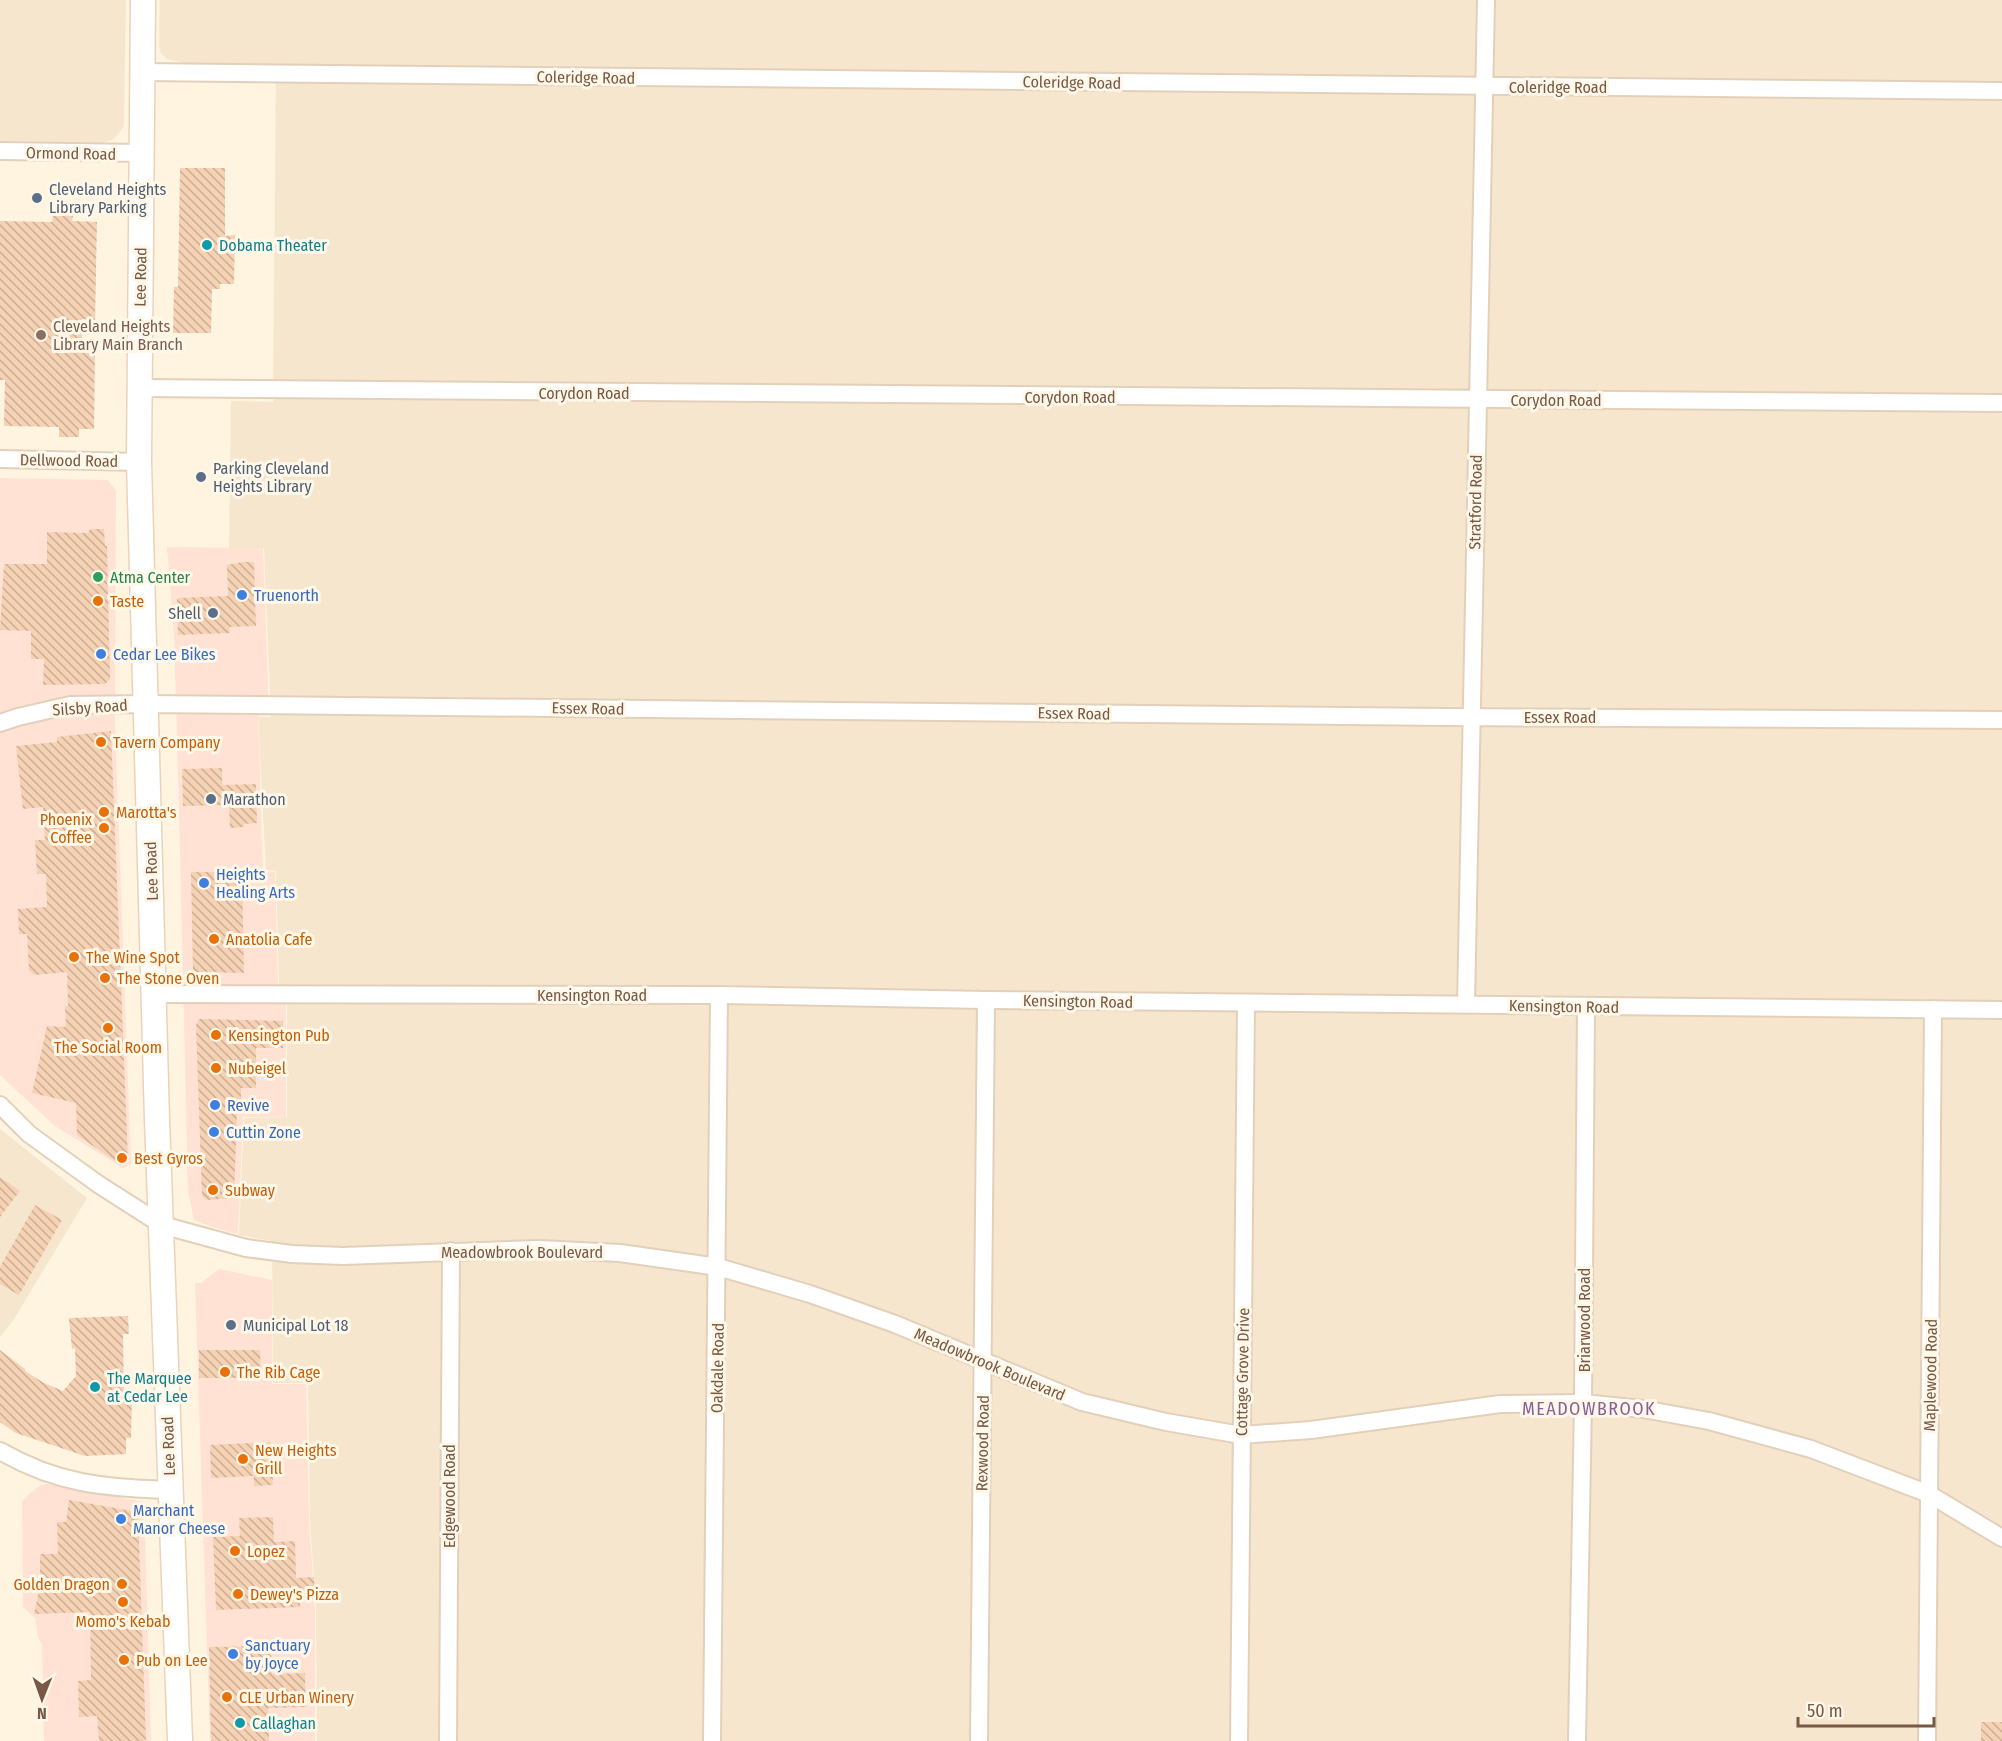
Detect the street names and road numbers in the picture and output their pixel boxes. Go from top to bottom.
street label: Coleridge Road [537,67,635,88]
street label: Coleridge Road [1023,72,1121,93]
street label: Coleridge Road [1509,78,1607,97]
street label: Ormond Road [26,143,116,164]
street label: Lee Road [130,247,151,307]
street label: Corydon Road [538,384,630,403]
street label: Corydon Road [1024,388,1116,407]
street label: Corydon Road [1510,391,1602,410]
street label: Dellwood Road [20,450,118,471]
street label: Stratford Road [1465,454,1486,550]
street label: Silsby Road [52,695,128,720]
street label: Essex Road [552,698,624,719]
street label: Essex Road [1038,703,1110,724]
street label: Essex Road [1524,708,1596,727]
street label: Lee Road [141,841,162,901]
street label: Kensington Road [537,986,647,1005]
street label: Kensington Road [1023,991,1133,1012]
street label: Kensington Road [1509,996,1619,1017]
street label: Meadowbrook Boulevard [441,1243,603,1262]
street label: Briarwood Road [1575,1268,1594,1372]
street label: Cottage Grove Drive [1232,1308,1253,1436]
street label: Maplewood Road [1920,1319,1941,1431]
street label: Oakdale Road [707,1323,728,1413]
street label: Meadowbrook Boulevard [911,1324,1068,1405]
street label: Rexwood Road [972,1395,993,1491]
street label: Lee Road [158,1416,179,1476]
street label: Edgewood Road [440,1444,459,1548]

